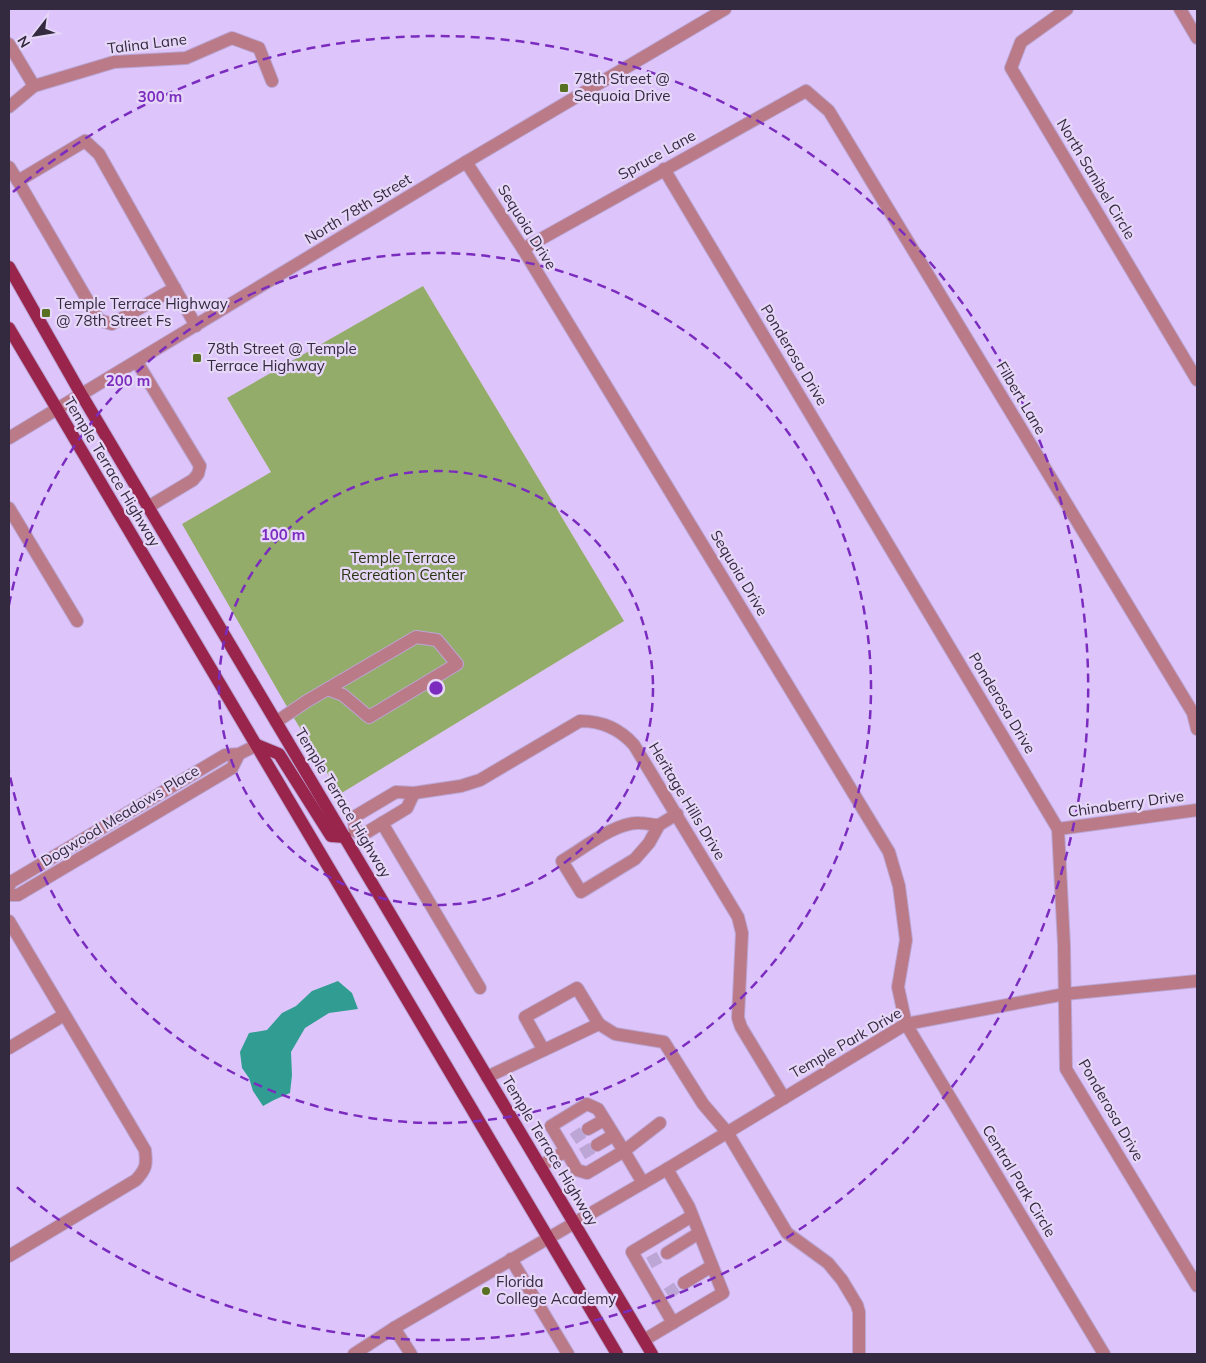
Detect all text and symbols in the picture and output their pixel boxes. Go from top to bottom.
north arrow [10,10,60,60]
street label: Talina Lane [106,29,188,58]
text: N [13,33,34,51]
place label: 78th Street @ Sequoia Drive [574,69,670,105]
marker: 78th Street @ Sequoia Drive [558,82,570,94]
text: 300 m [138,87,182,106]
street label: North Sanibel Circle [1053,115,1140,242]
street label: Spruce Lane [615,125,699,184]
street label: North 78th Street [301,169,415,248]
street label: Sequoia Drive [494,181,561,273]
place label: Temple Terrace Highway @ 78th Street Fs [56,294,228,330]
street label: Ponderosa Drive [757,301,832,409]
marker: Temple Terrace Highway @ 78th Street Fs [40,307,52,319]
place label: 78th Street @ Temple Terrace Highway [207,339,357,375]
marker: 78th Street @ Temple Terrace Highway [191,352,203,364]
street label: Filbert Lane [992,358,1051,438]
text: 200 m [106,371,150,390]
street label: Temple Terrace Highway [60,393,165,550]
text: 100 m [261,525,305,544]
street label: Sequoia Drive [706,527,772,619]
park label: Temple Terrace Recreation Center [341,548,465,584]
street label: Ponderosa Drive [965,649,1040,757]
centre of rings [427,679,445,697]
street label: Temple Terrace Highway [291,724,396,881]
street label: Heritage Hills Drive [645,738,730,863]
street label: Dogwood Meadows Place [37,761,202,870]
street label: Chinaberry Drive [1067,786,1185,821]
street label: Temple Park Drive [787,1003,905,1082]
street label: Ponderosa Drive [1075,1055,1148,1164]
street label: Temple Terrace Highway [498,1072,603,1229]
street label: Central Park Circle [978,1121,1060,1240]
place label: Florida College Academy [496,1272,616,1308]
marker: Florida College Academy [480,1285,492,1297]

